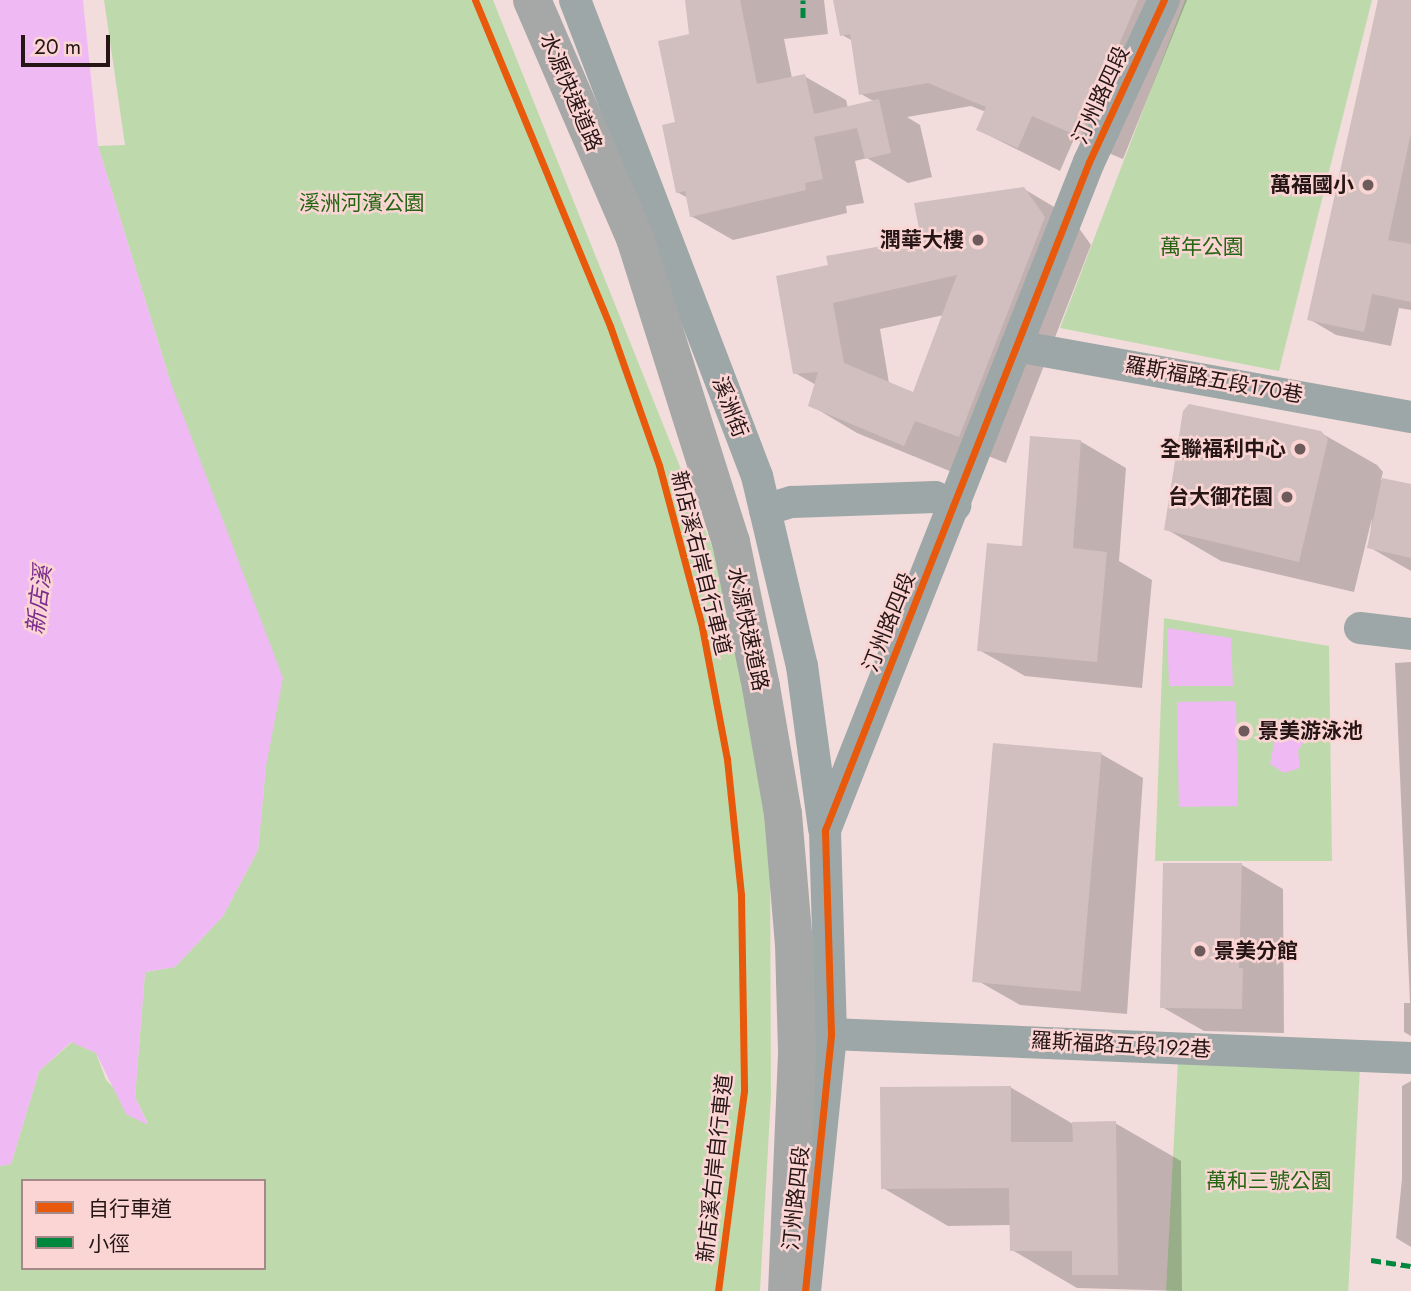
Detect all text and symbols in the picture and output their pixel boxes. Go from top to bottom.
scale bar [24,21,114,65]
street label: 水源快速道路 [535,29,607,155]
text: 20 m [34,32,81,62]
street label: 汀州路四段 [1067,42,1135,148]
place label: 萬福國小 [1270,172,1354,198]
marker: 萬福國小 [1360,177,1376,193]
park label: 溪洲河濱公園 [299,190,425,216]
place label: 潤華大樓 [880,227,964,253]
marker: 潤華大樓 [970,232,986,248]
park label: 萬年公園 [1160,234,1244,260]
street label: 羅斯福路五段170巷 [1123,352,1305,408]
street label: 溪洲街 [707,373,753,441]
place label: 全聯福利中心 [1160,436,1286,462]
marker: 全聯福利中心 [1292,441,1308,457]
street label: 新店溪右岸自行車道 [666,468,736,658]
place label: 台大御花園 [1168,484,1273,510]
marker: 台大御花園 [1279,489,1295,505]
water label: 新店溪 [21,564,57,636]
street label: 水源快速道路 [723,565,773,693]
street label: 汀州路四段 [858,569,920,675]
place label: 景美游泳池 [1258,718,1363,744]
marker: 景美游泳池 [1236,723,1252,739]
place label: 景美分館 [1214,938,1298,964]
marker: 景美分館 [1192,943,1208,959]
street label: 羅斯福路五段192巷 [1030,1028,1212,1062]
street label: 新店溪右岸自行車道 [693,1073,737,1263]
street label: 汀州路四段 [778,1144,814,1252]
park label: 萬和三號公園 [1206,1168,1332,1194]
legend [21,1179,266,1270]
text: 自行車道 [88,1194,172,1224]
text: 小徑 [88,1229,130,1259]

